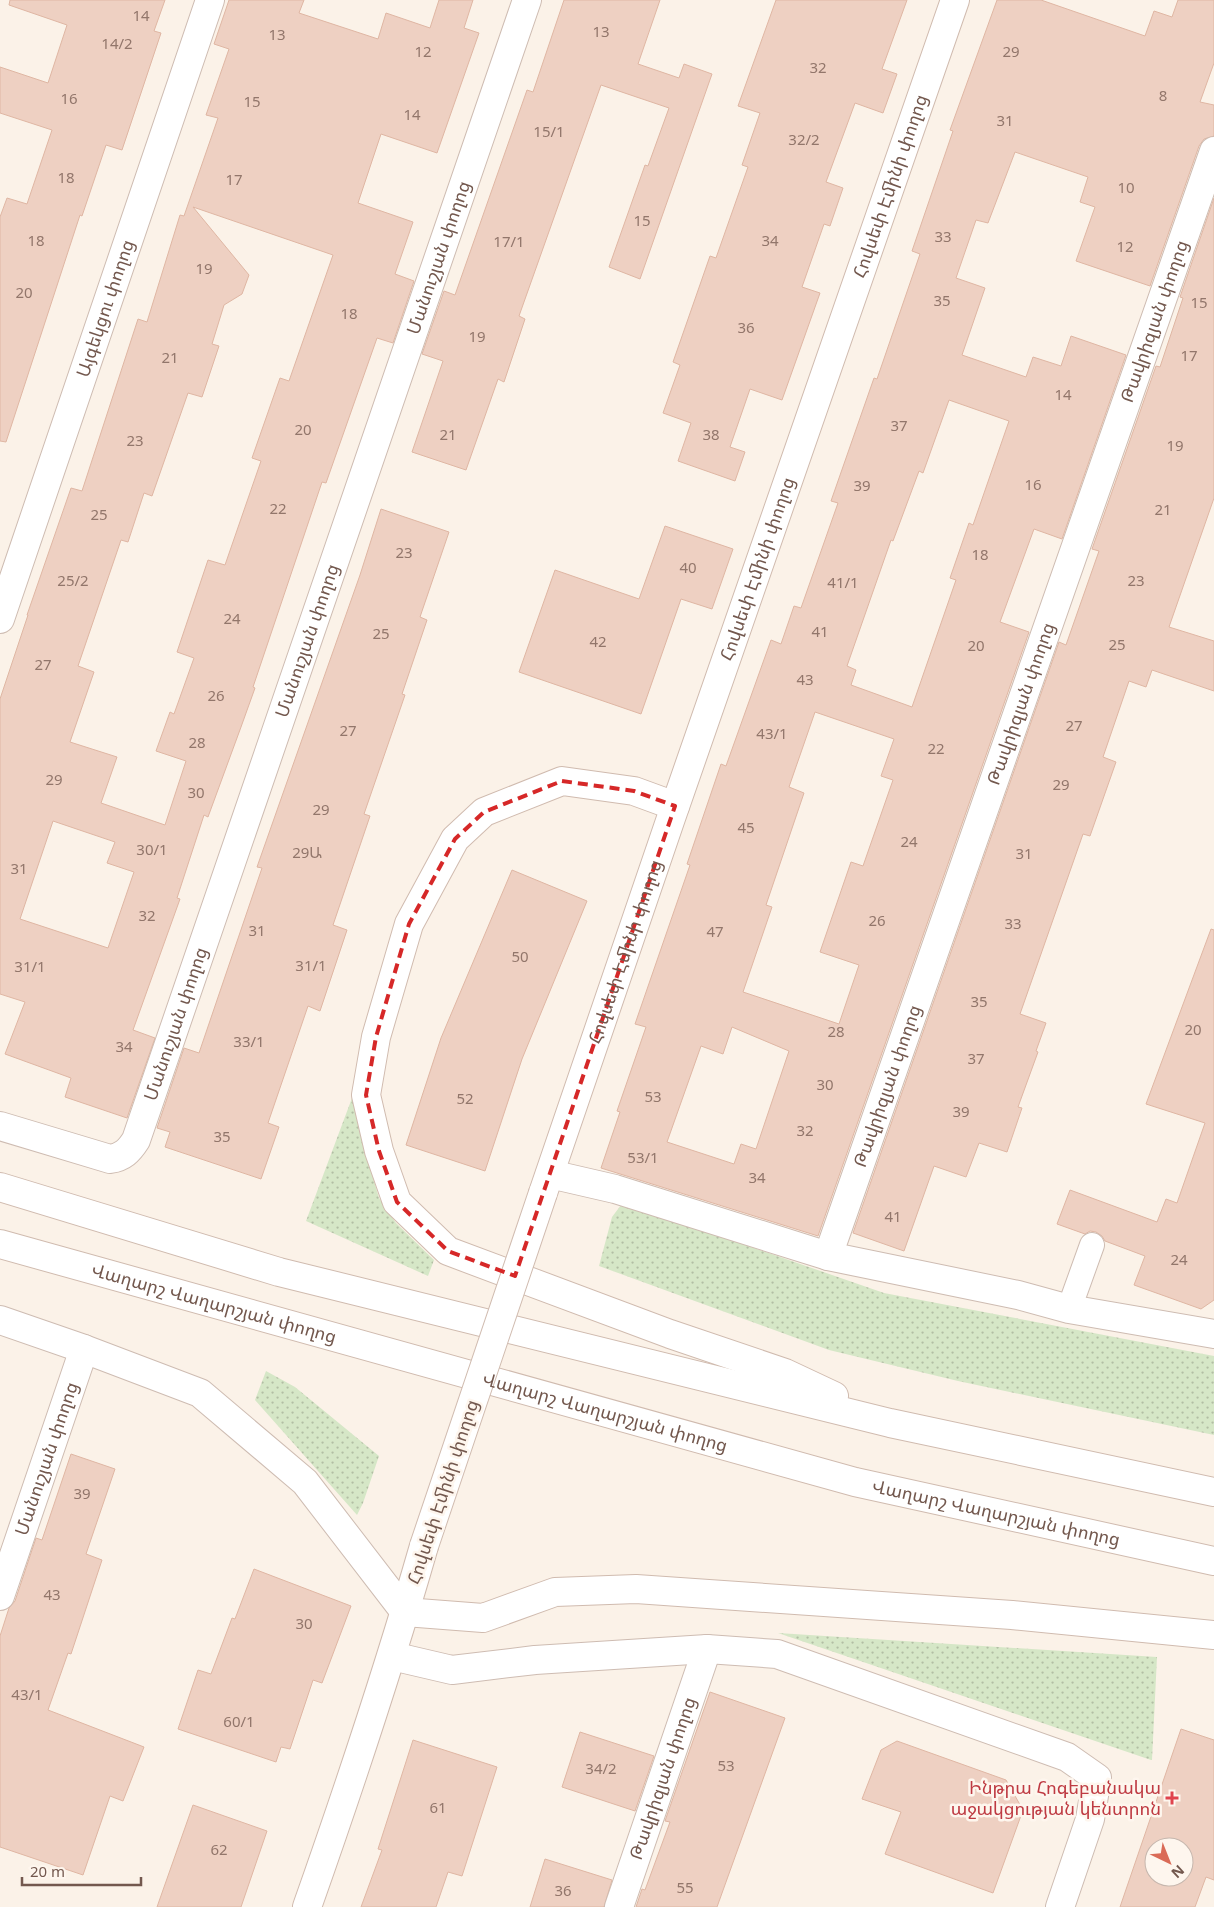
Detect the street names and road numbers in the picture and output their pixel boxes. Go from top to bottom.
street label: Հովսեփ Էմինի փողոց [846,91,932,281]
street label: Մանուշյան փողոց [400,177,475,337]
street label: Այգեկցու փողոց [70,236,139,380]
street label: Թավրիզյան փողոց [1114,237,1193,406]
street label: Հովսեփ Էմինի փողոց [714,473,800,664]
street label: Մանուշյան փողոց [269,560,344,720]
street label: Թավրիզյան փողոց [981,619,1059,788]
street label: Հովսեփ Էմինի փողոց [582,856,667,1046]
street label: Մանուշյան փողոց [137,944,212,1104]
street label: Թավրիզյան փողոց [847,1001,926,1170]
street label: Վաղարշ Վաղարշյան փողոց [89,1257,339,1348]
street label: Վաղարշ Վաղարշյան փողոց [480,1366,731,1457]
street label: Մանուշյան փողոց [8,1378,83,1538]
street label: Հովսեփ Էմինի փողոց [401,1396,483,1587]
street label: Վաղարշ Վաղարշյան փողոց [870,1473,1123,1551]
street label: Թավրիզյան փողոց [623,1693,701,1863]

